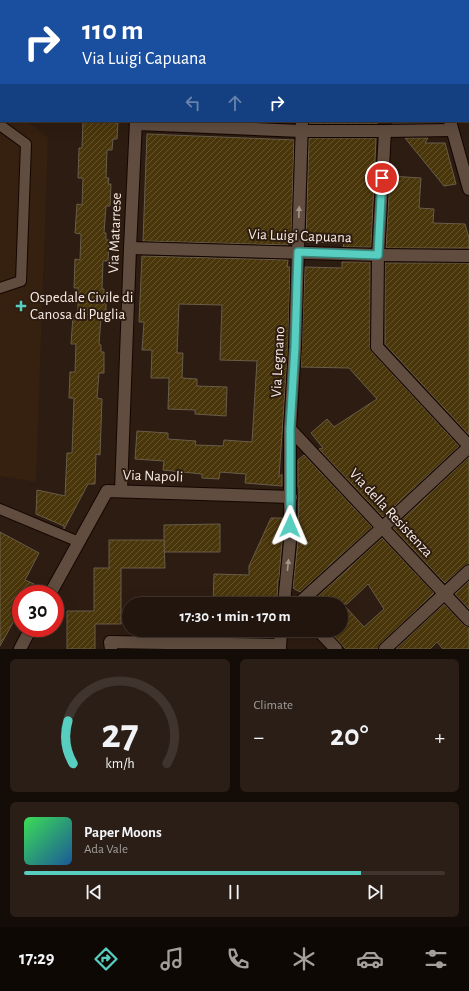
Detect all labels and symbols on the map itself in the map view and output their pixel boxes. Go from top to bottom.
pin [365,161,399,195]
street label: Via Matarrese [106,192,124,274]
one-way arrow [296,205,302,218]
street label: Via Luigi Capuana [248,227,352,245]
place label: Ospedale Civile di Canosa di Puglia [30,290,133,322]
marker: Ospedale Civile di Canosa di Puglia [15,300,27,312]
street label: Via Legnano [269,326,287,398]
street label: Via della Resistenza [346,466,436,560]
street label: Via Napoli [122,467,184,485]
position arrow [269,505,311,547]
one-way arrow [284,559,291,571]
speed limit sign: 30 [12,585,64,637]

